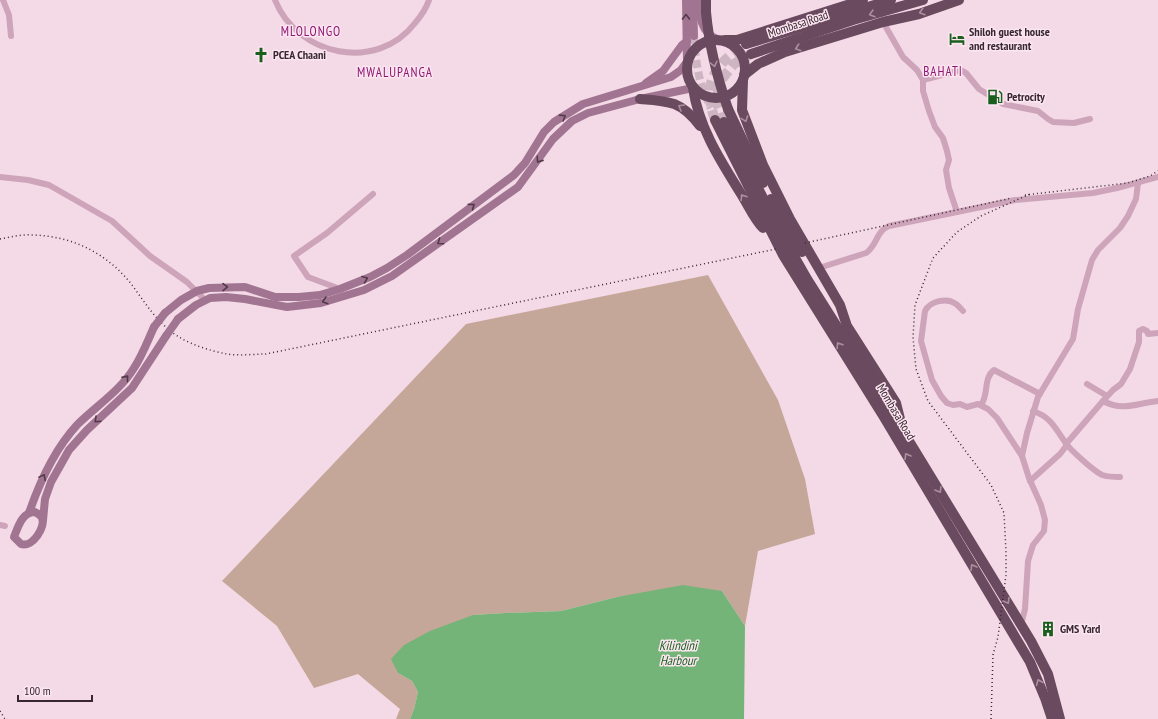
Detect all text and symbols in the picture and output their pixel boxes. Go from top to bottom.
street label: Mombasa Road [766,7,830,40]
one-way arrow [919,7,926,16]
one-way arrow [868,10,875,18]
one-way arrow [682,14,690,20]
district label: MLOLONGO [281,23,341,40]
place label: Shiloh guest house and restaurant [969,24,1050,53]
hotel icon: Shiloh guest house and restaurant [948,30,966,48]
one-way arrow [794,43,801,52]
church icon: PCEA Chaani [252,46,270,64]
place label: PCEA Chaani [273,47,326,62]
one-way arrow [710,61,718,67]
district label: BAHATI [923,63,963,80]
district label: MWALUPANGA [357,64,433,81]
fuel station icon: Petrocity [986,88,1004,106]
place label: Petrocity [1007,89,1045,104]
one-way arrow [678,105,685,112]
one-way arrow [559,114,566,121]
one-way arrow [740,115,748,122]
one-way arrow [537,155,544,162]
one-way arrow [740,194,747,201]
one-way arrow [467,204,474,211]
one-way arrow [437,237,444,245]
one-way arrow [361,276,368,284]
one-way arrow [222,283,228,291]
one-way arrow [322,297,329,305]
one-way arrow [837,342,844,349]
one-way arrow [121,376,128,383]
street label: Mombasa Road [874,381,919,442]
one-way arrow [95,415,102,422]
one-way arrow [904,453,911,460]
one-way arrow [38,474,46,481]
one-way arrow [935,486,942,493]
one-way arrow [971,564,978,571]
one-way arrow [1002,597,1009,604]
building icon: GMS Yard [1039,620,1057,638]
place label: GMS Yard [1060,621,1100,636]
water label: Kilindini Harbour [659,637,699,669]
scale bar [18,677,92,703]
one-way arrow [1036,679,1044,687]
text: 100 m [24,683,51,698]

